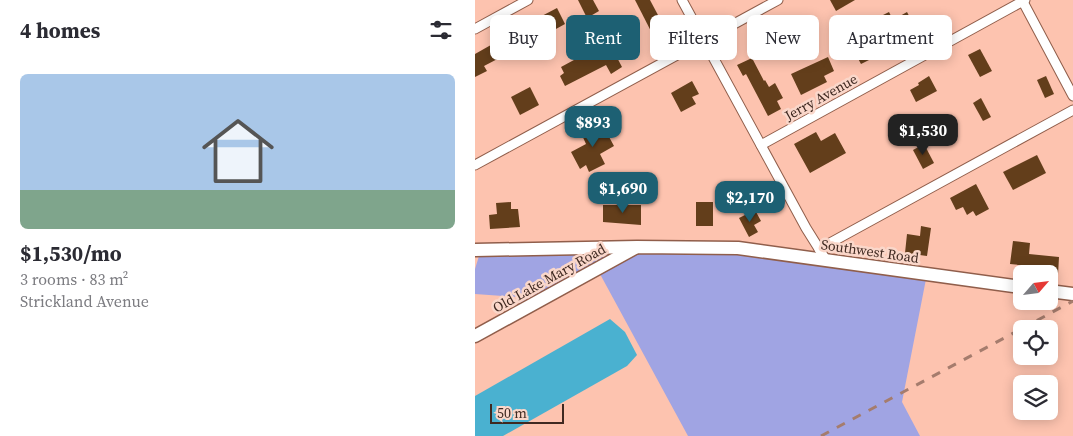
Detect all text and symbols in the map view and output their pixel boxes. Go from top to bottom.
chip: Buy [490,15,556,60]
chip: Rent [566,15,640,60]
chip: Filters [650,15,737,60]
chip: New [747,15,819,60]
chip: Apartment [829,15,952,60]
text: 4 homes [20,16,100,45]
icon: filters [427,16,455,44]
street label: Jerry Avenue [780,69,861,126]
icon: home [193,106,283,196]
pin: $893 [563,106,623,148]
text: $893 [576,111,610,133]
pin: $1,530 [882,114,964,156]
text: $1,530 [899,119,947,141]
pin: $1,690 [582,172,664,214]
text: $1,690 [599,177,647,199]
pin: $2,170 [709,180,791,223]
text: $2,170 [726,186,774,208]
street label: Southwest Road [820,234,920,268]
text: $1,530/mo [20,239,122,268]
street label: Old Lake Mary Road [489,239,609,317]
north arrow [1013,265,1057,310]
map controls [1013,265,1058,420]
text: 3 rooms · 83 m² [20,268,128,290]
text: Strickland Avenue [20,290,149,312]
button: locate [1013,320,1058,365]
button: layers [1013,375,1058,420]
scale bar [490,401,564,424]
text: 50 m [497,403,527,423]

